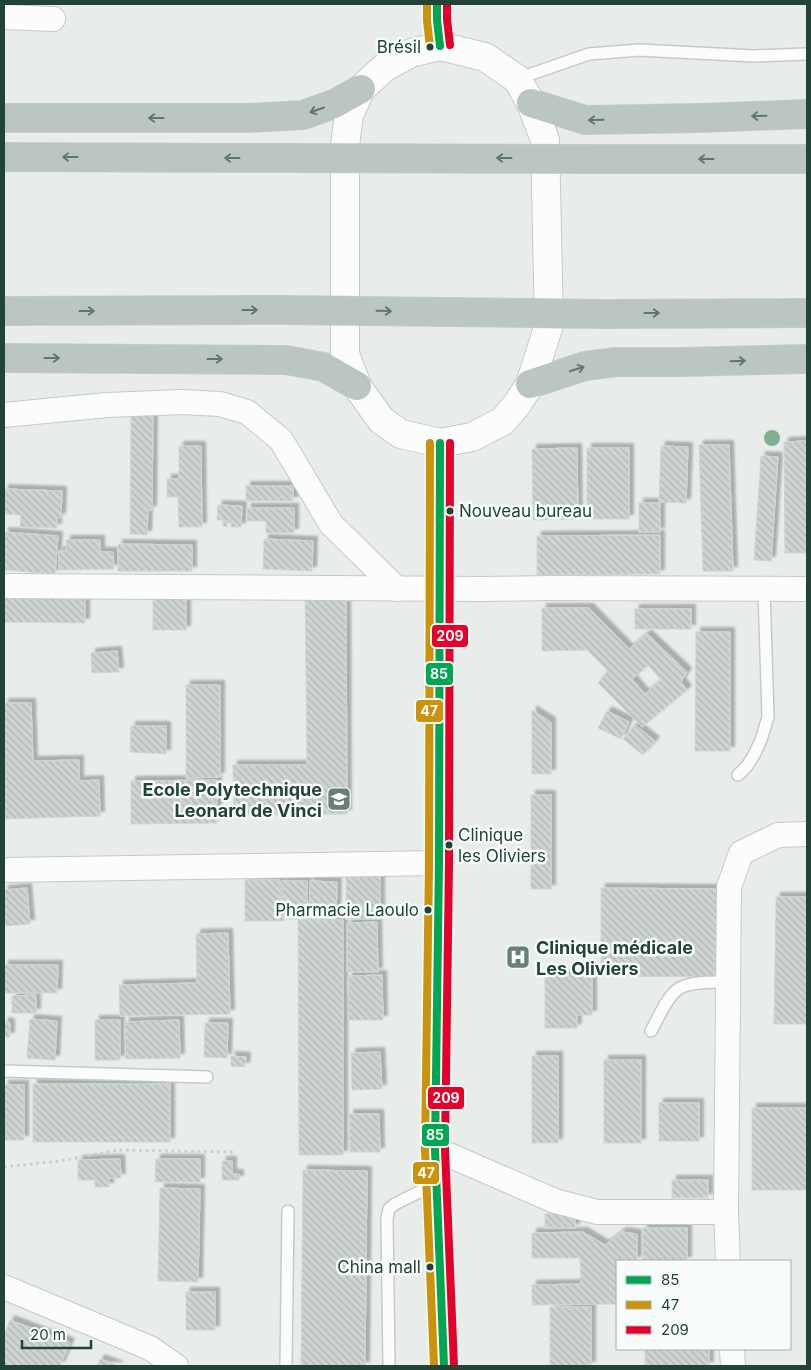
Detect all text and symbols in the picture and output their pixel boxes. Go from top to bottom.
place label: Brésil [377,37,421,57]
marker: Brésil [425,42,435,52]
one-way arrow [310,106,325,115]
one-way arrow [751,111,767,120]
one-way arrow [148,113,164,123]
one-way arrow [588,115,604,125]
one-way arrow [62,152,78,162]
one-way arrow [224,153,240,163]
one-way arrow [496,153,512,163]
one-way arrow [698,154,714,164]
one-way arrow [242,305,258,315]
one-way arrow [79,306,95,316]
one-way arrow [376,306,392,316]
one-way arrow [644,309,660,318]
one-way arrow [44,353,60,363]
one-way arrow [206,354,223,364]
one-way arrow [730,356,746,366]
one-way arrow [568,364,584,373]
place label: Nouveau bureau [459,501,592,521]
marker: Nouveau bureau [445,506,455,516]
line badge: 209 [431,624,469,648]
text: 209 [436,627,464,644]
line badge: 85 [425,662,454,686]
text: 85 [430,665,448,682]
line badge: 47 [415,699,444,723]
text: 47 [420,702,438,719]
place label: Ecole Polytechnique Leonard de Vinci [143,779,322,821]
school or university icon: Ecole Polytechnique Leonard de Vinci [326,786,352,812]
place label: Clinique les Oliviers [458,825,546,866]
marker: Clinique les Oliviers [444,840,454,850]
place label: Pharmacie Laoulo [275,900,419,920]
marker: Pharmacie Laoulo [423,905,433,915]
place label: Clinique médicale Les Oliviers [536,937,693,979]
hospital icon: Clinique médicale Les Oliviers [505,944,531,970]
line badge: 209 [427,1086,465,1110]
text: 209 [432,1089,460,1106]
line badge: 85 [421,1123,450,1147]
text: 85 [426,1126,444,1143]
line badge: 47 [412,1161,440,1185]
text: 47 [417,1164,435,1181]
place label: China mall [337,1257,421,1277]
legend [616,1260,791,1350]
marker: China mall [425,1262,435,1272]
text: 85 [661,1270,679,1289]
text: 47 [661,1295,679,1314]
scale bar [22,1318,91,1350]
text: 209 [661,1320,689,1339]
text: 20 m [30,1325,66,1344]

